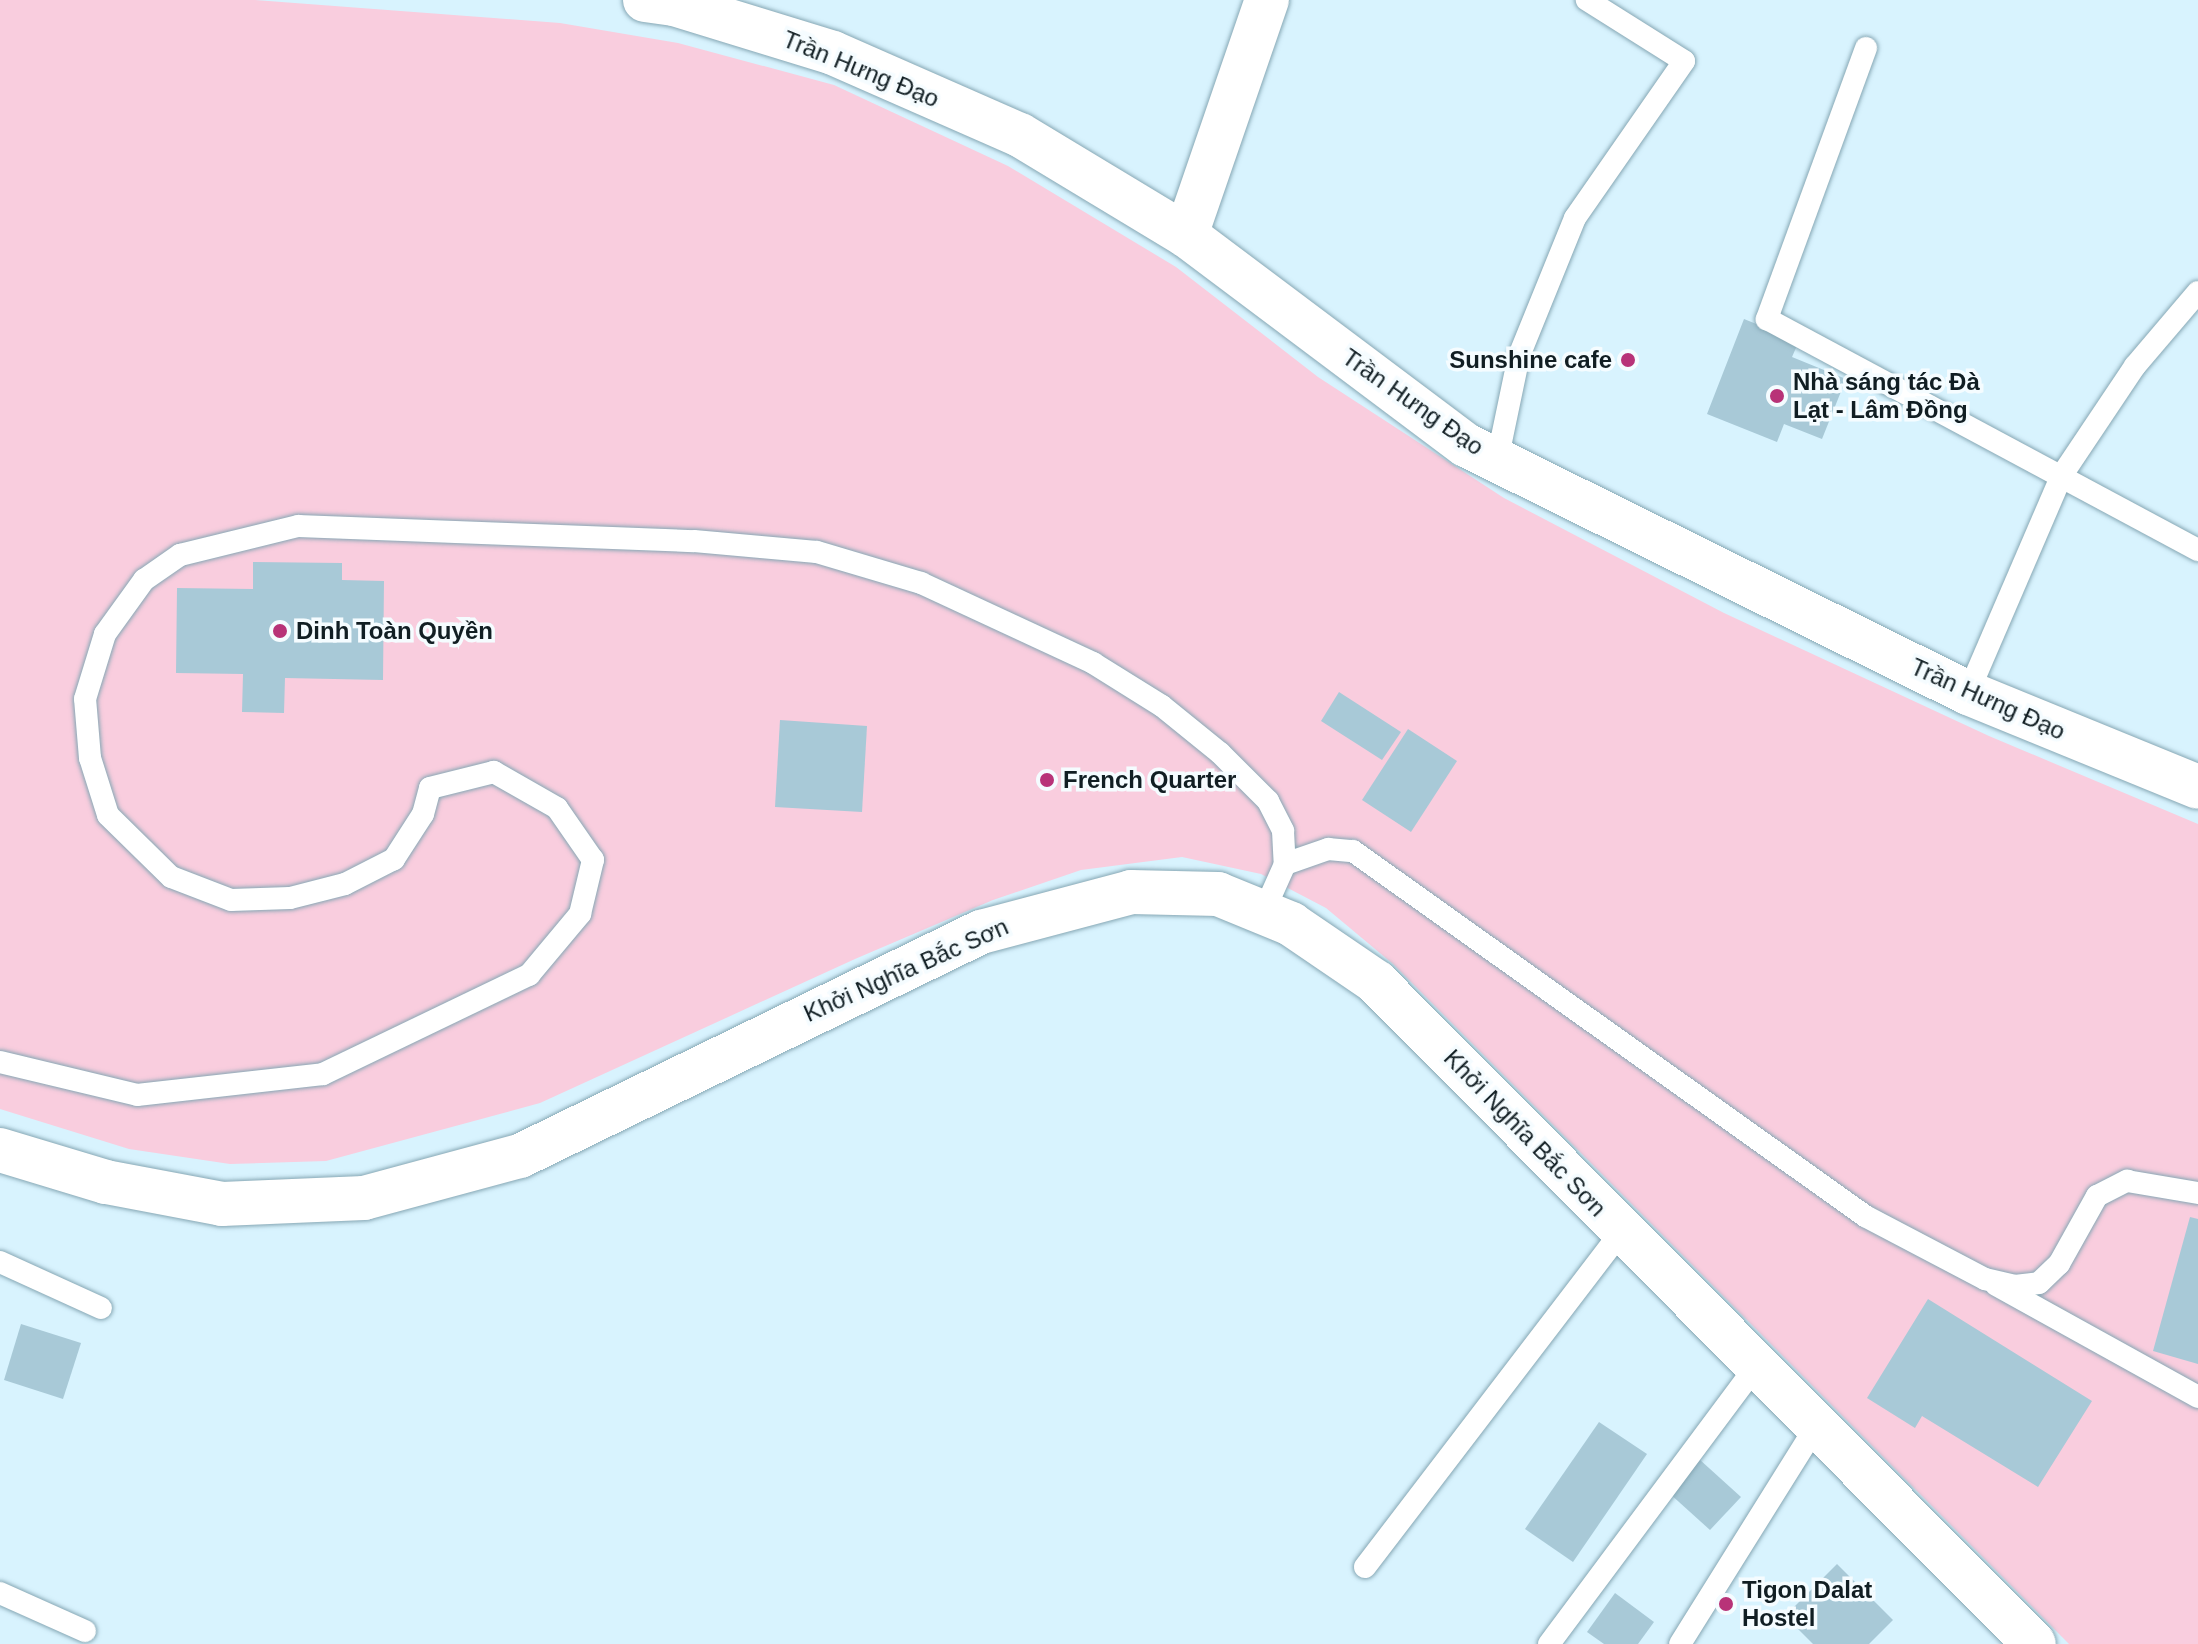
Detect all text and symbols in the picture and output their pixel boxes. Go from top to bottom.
street label: Trần Hưng Đạo [779,25,943,113]
street label: Trần Hưng Đạo [1337,343,1489,461]
place label: Sunshine cafe [1449,346,1612,374]
marker: Sunshine cafe [1619,351,1637,369]
place label: Nhà sáng tác Đà Lạt - Lâm Đồng [1793,368,1980,424]
marker: Nhà sáng tác Đà Lạt - Lâm Đồng [1768,387,1786,405]
place label: Dinh Toàn Quyền [296,617,493,645]
marker: Dinh Toàn Quyền [271,622,289,640]
street label: Trần Hưng Đạo [1906,652,2070,746]
place label: French Quarter [1063,766,1236,794]
marker: French Quarter [1038,771,1056,789]
street label: Khởi Nghĩa Bắc Sơn [799,912,1013,1028]
street label: Khởi Nghĩa Bắc Sơn [1438,1044,1612,1222]
place label: Tigon Dalat Hostel [1742,1576,1872,1632]
marker: Tigon Dalat Hostel [1717,1595,1735,1613]

